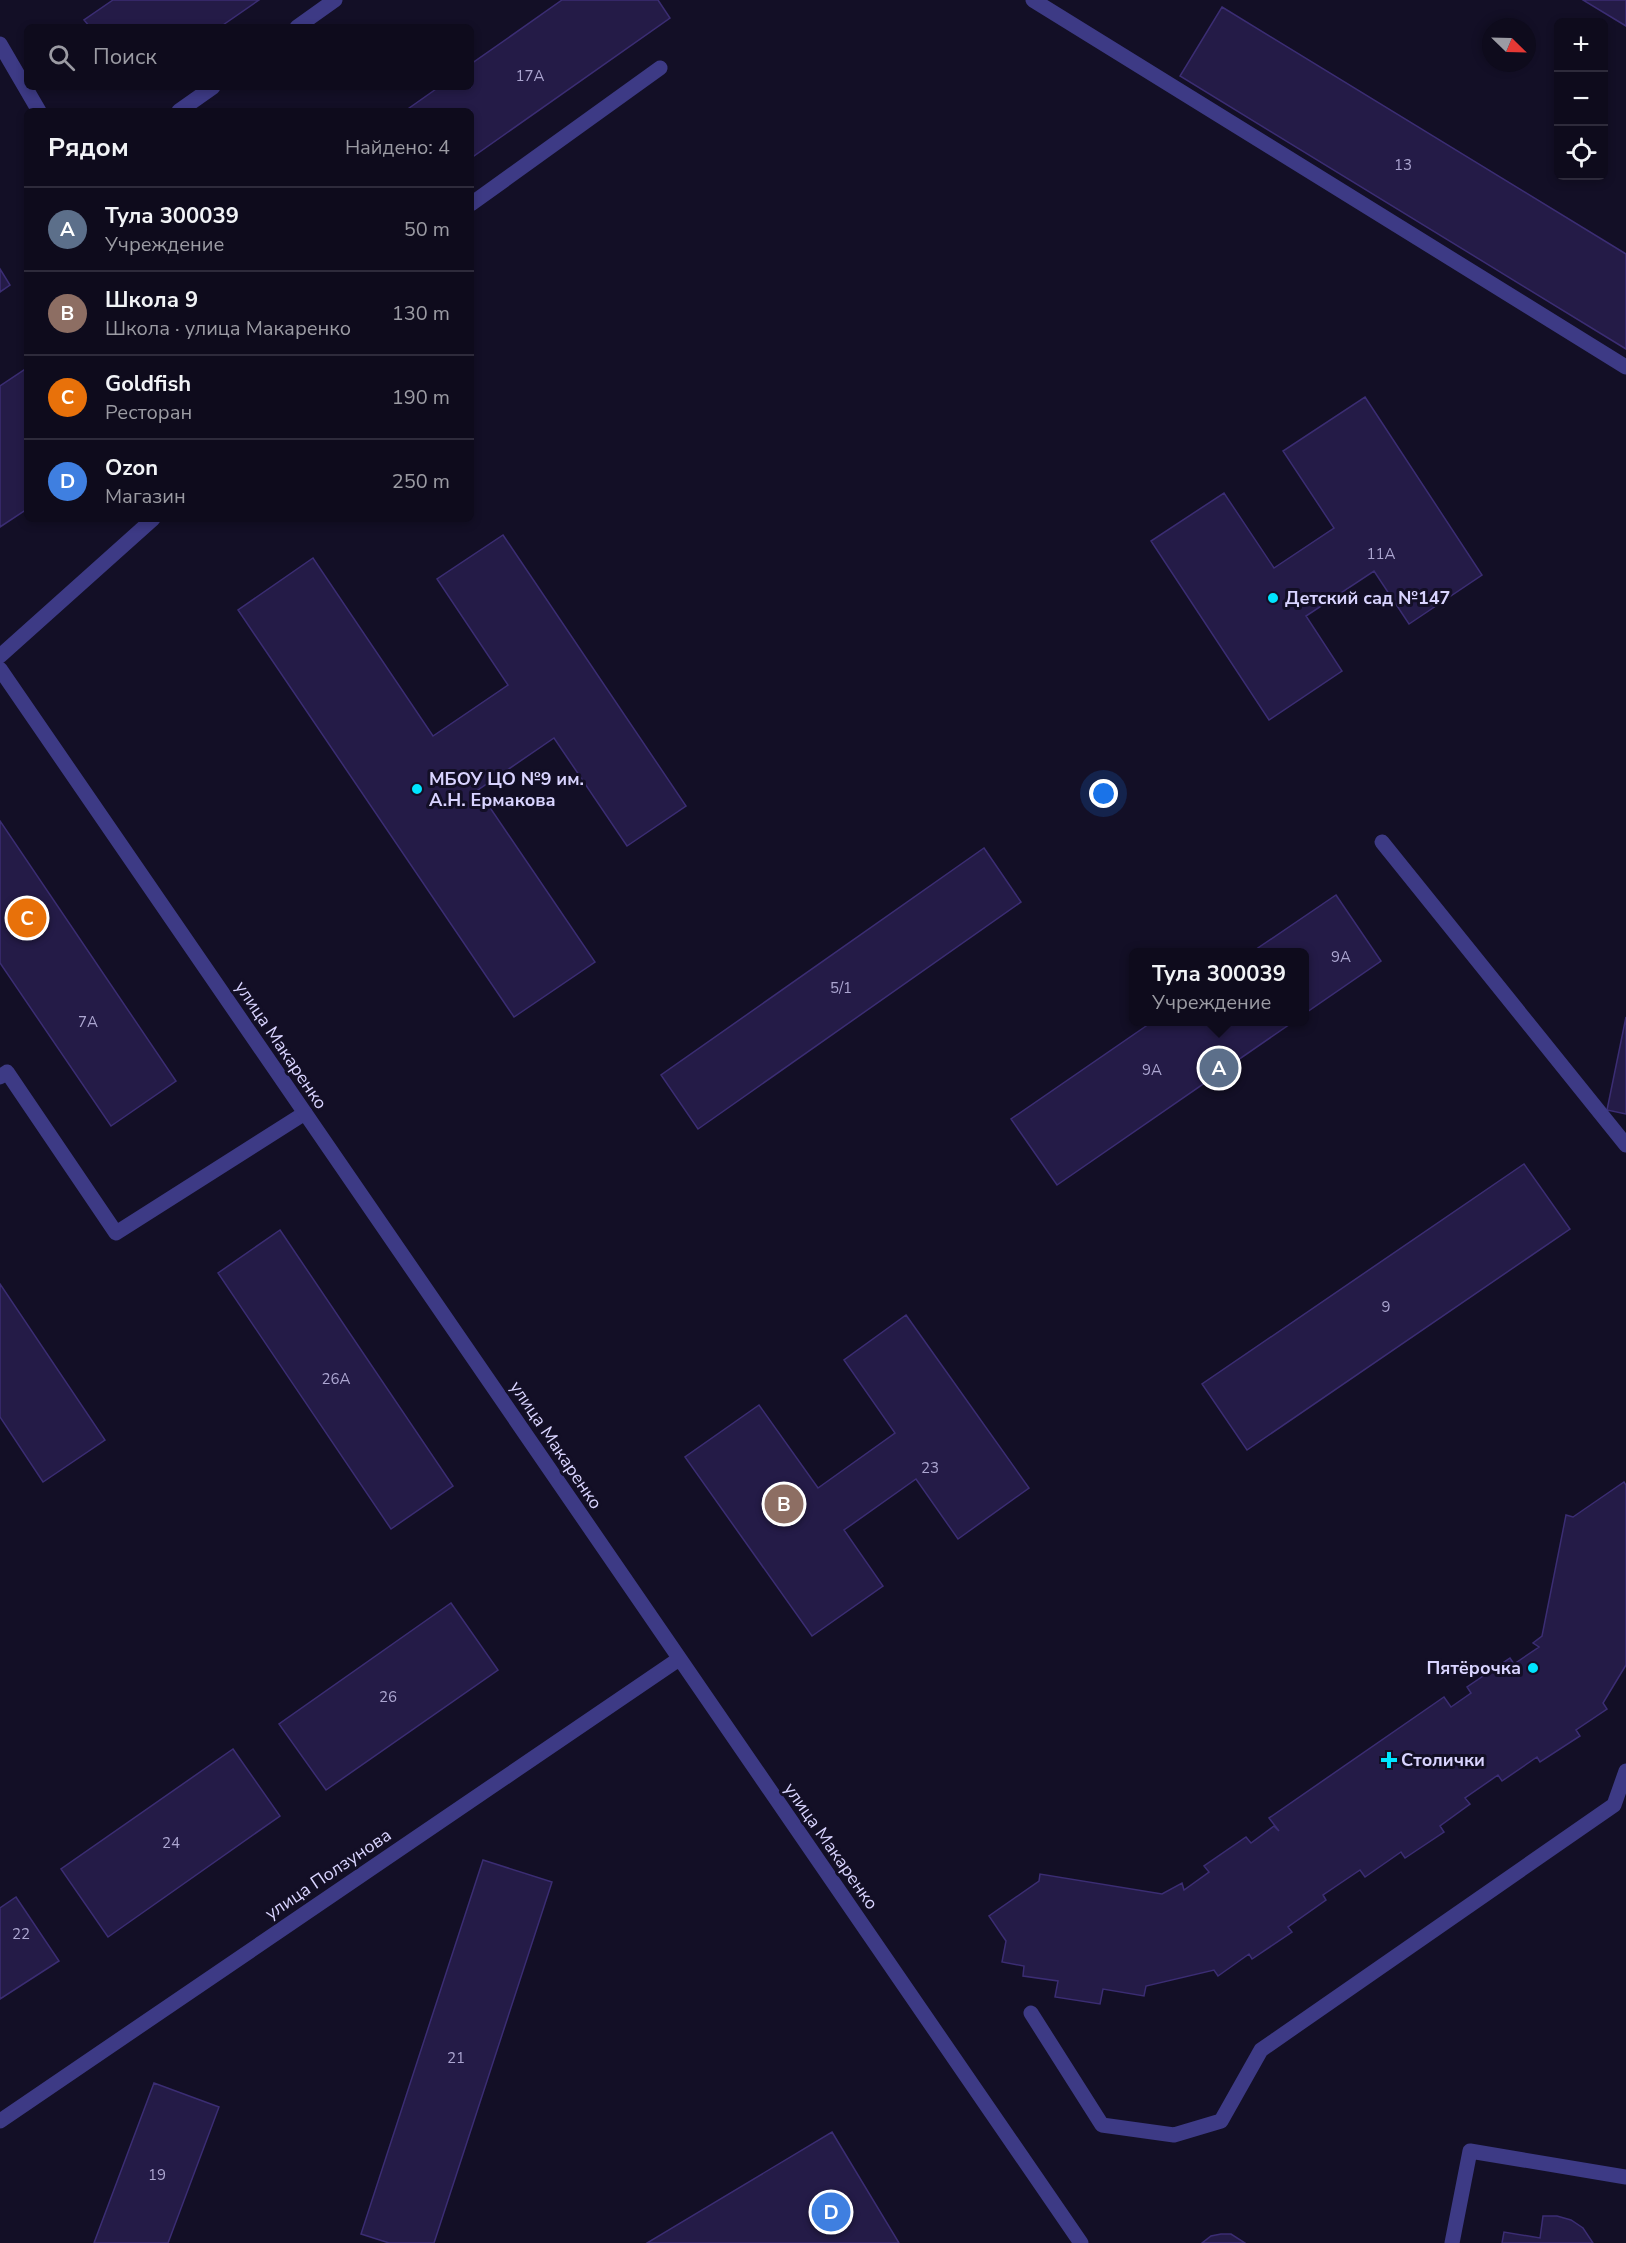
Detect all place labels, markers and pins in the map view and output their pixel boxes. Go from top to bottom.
place label: Детский сад №147 [1285,586,1450,610]
marker: Детский сад №147 [1266,591,1280,605]
place label: МБОУ ЦО №9 им. А.Н. Ермакова [429,767,584,812]
marker: МБОУ ЦО №9 им. А.Н. Ермакова [410,782,424,796]
pin: C [8,896,46,940]
pin: A [1200,1046,1238,1090]
pin: B [764,1482,804,1526]
place label: Пятёрочка [1427,1656,1521,1680]
marker: Пятёрочка [1526,1661,1540,1675]
place label: Столички [1401,1748,1485,1772]
marker: Столички [1382,1753,1396,1767]
pin: D [812,2190,850,2234]

